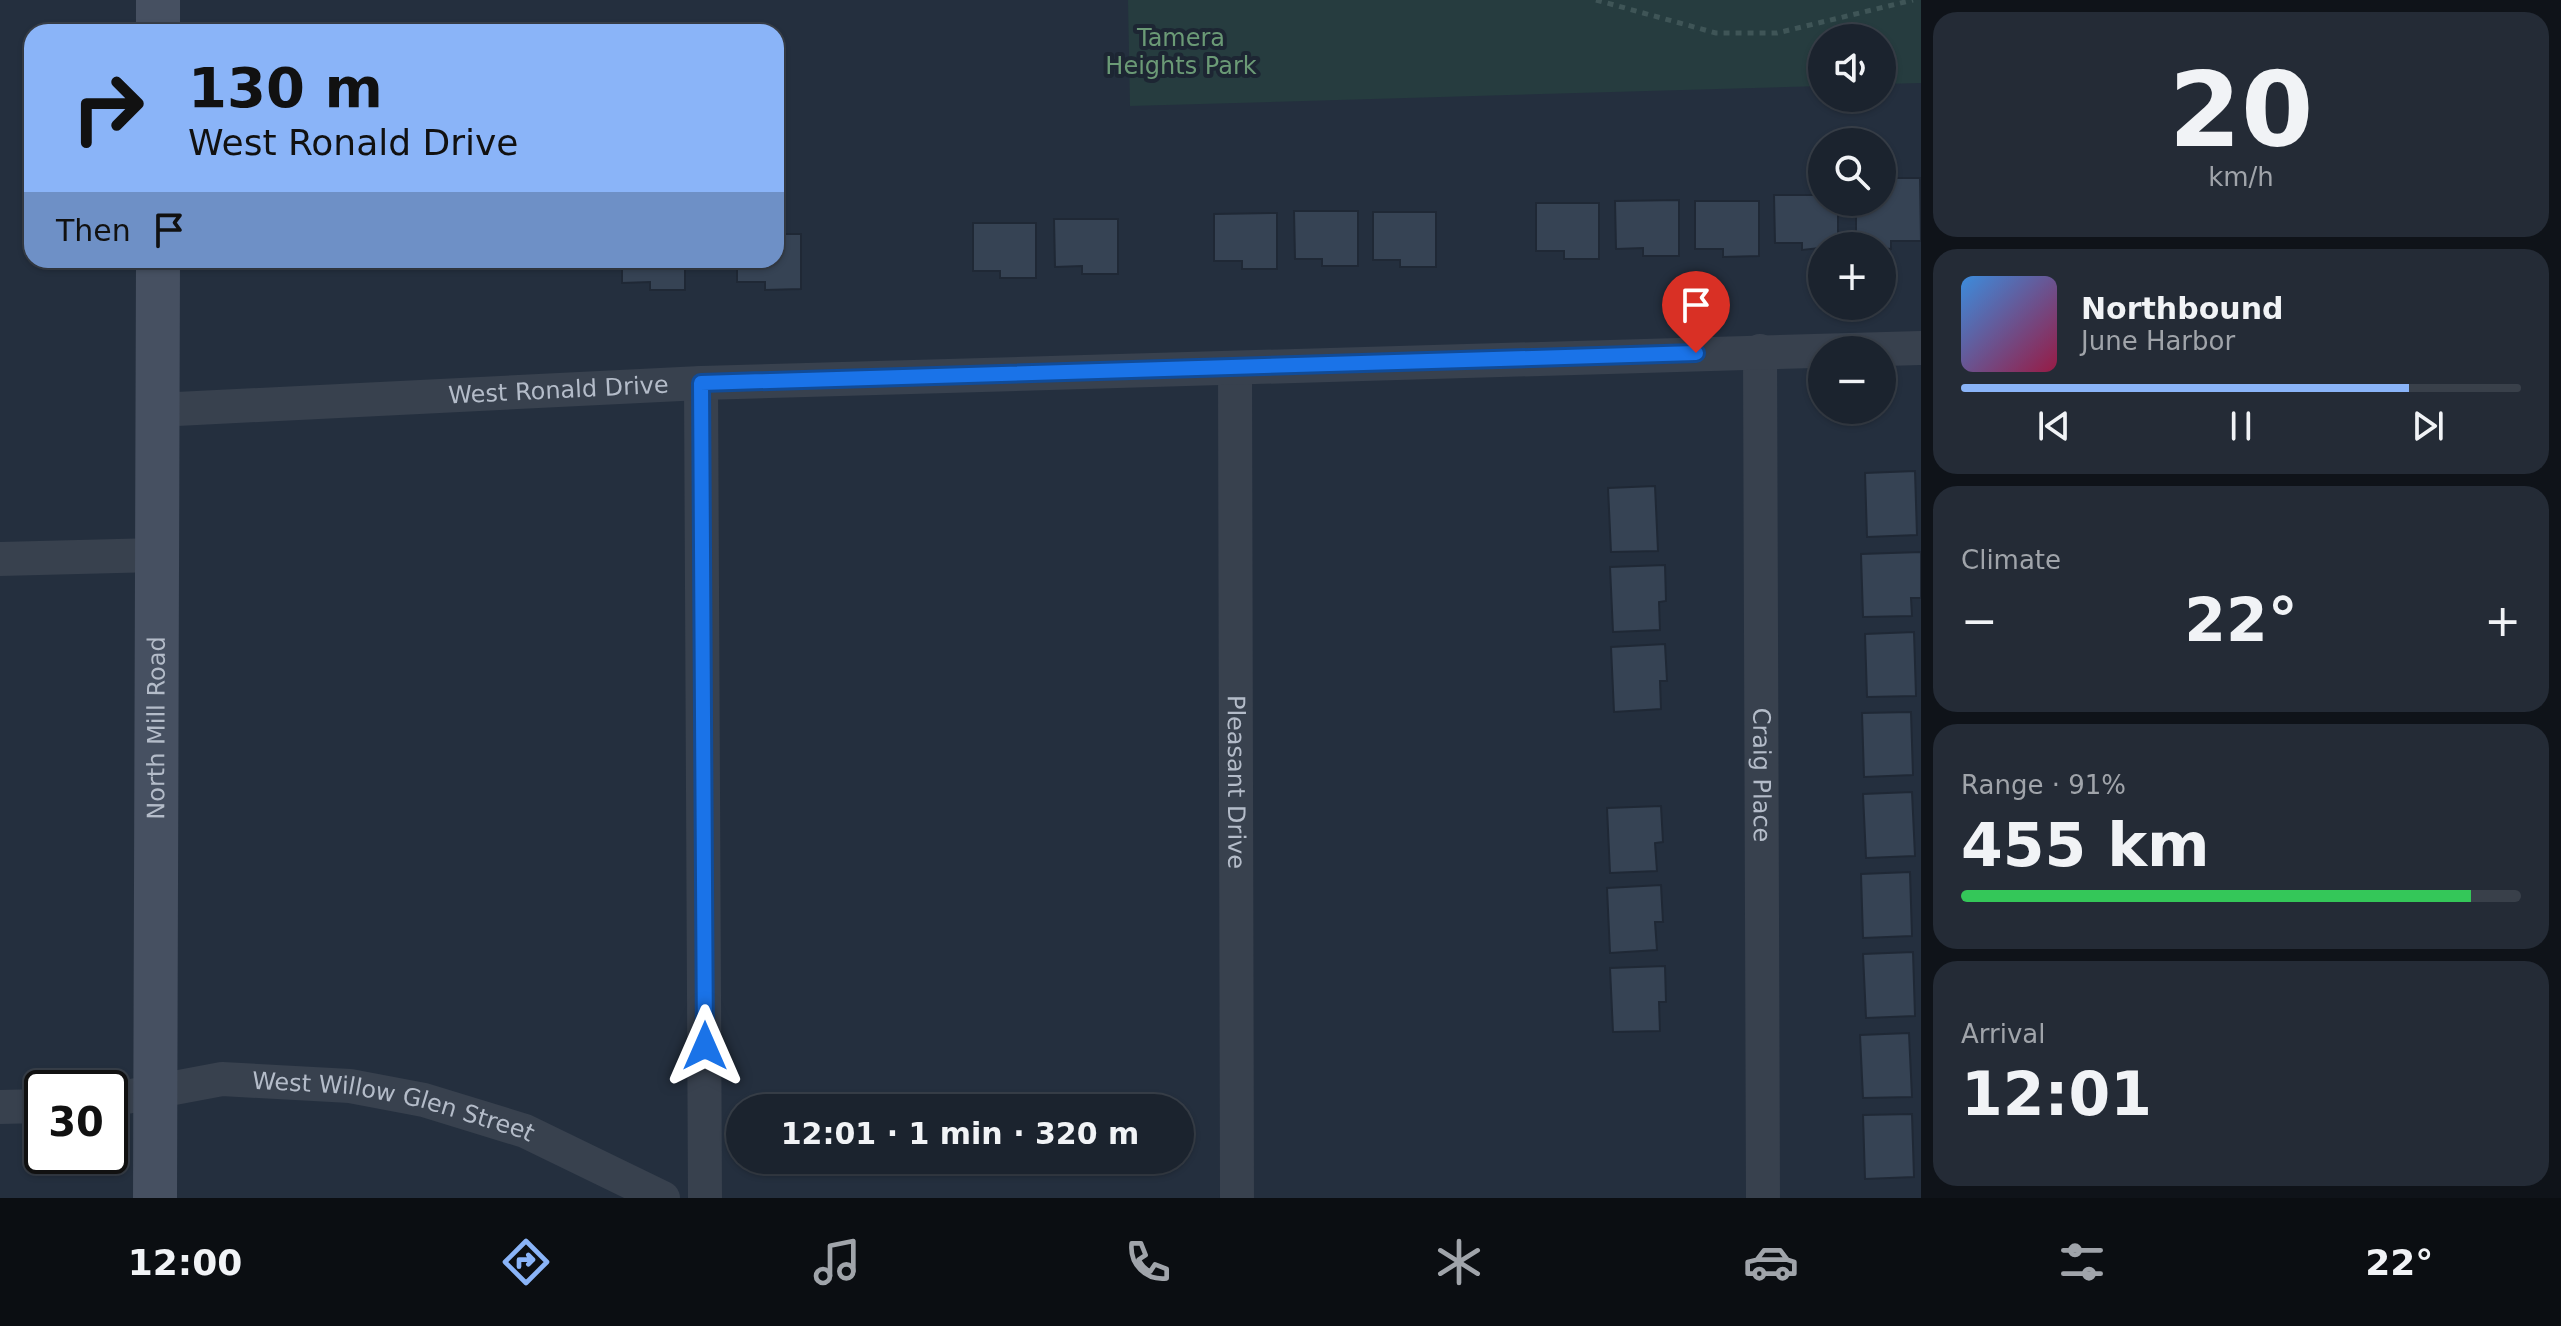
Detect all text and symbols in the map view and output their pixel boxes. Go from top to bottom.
park label: Tamera Heights Park [1105,24,1257,80]
map controls [1808,24,1896,424]
button: sound [1808,24,1896,112]
text: 20 [2169,49,2313,171]
text: 130 m [188,55,383,120]
icon: right [56,56,160,160]
text: West Ronald Drive [188,122,519,163]
button: search [1808,128,1896,216]
text: km/h [2208,162,2274,192]
icon: arrive [147,208,191,252]
text: Then [56,213,131,248]
button: + [1808,232,1896,320]
pin [1662,271,1730,353]
icon: arrive [1674,283,1718,327]
text: Northbound [2081,291,2284,326]
text: June Harbor [2081,326,2235,356]
button: − [1808,336,1896,424]
street label: West Ronald Drive [448,371,669,410]
icon: previous [2032,404,2076,448]
icon: pause [2219,404,2263,448]
icon: next [2406,404,2450,448]
text: Climate [1961,545,2061,575]
text: 22° [2184,585,2298,655]
text: − [1961,595,1998,646]
text: + [2484,595,2521,646]
street label: North Mill Road [142,636,171,820]
street label: Pleasant Drive [1222,695,1250,869]
street label: Craig Place [1747,708,1776,842]
text: Range · 91% [1961,770,2126,800]
text: 455 km [1961,810,2210,880]
position arrow [663,1004,747,1088]
text: Arrival [1961,1019,2045,1049]
text: 12:01 [1961,1059,2152,1129]
street label: West Willow Glen Street [251,1067,539,1147]
speed limit sign: 30 [24,1070,128,1174]
text: 12:01 · 1 min · 320 m [781,1116,1139,1151]
icon: directions [498,1234,554,1290]
icon: music [809,1234,865,1290]
icon: phone [1120,1234,1176,1290]
icon: climate [1431,1234,1487,1290]
icon: car [1743,1234,1799,1290]
icon: filters [2054,1234,2110,1290]
text: 12:00 [128,1242,242,1283]
text: 22° [2365,1242,2433,1283]

